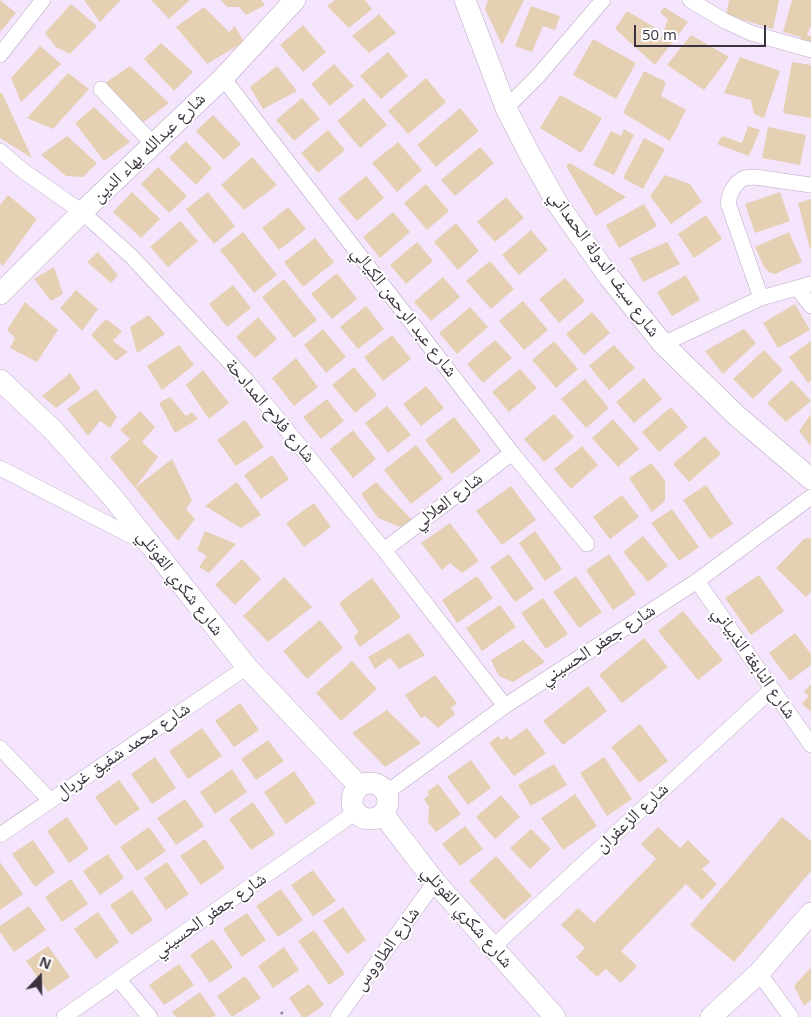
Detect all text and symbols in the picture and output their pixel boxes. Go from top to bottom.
scale bar [636,15,768,47]
text: 50 m [642,24,677,44]
street label: شارع عبدالله بهاء الدين [88,88,210,208]
street label: شارع سيف الدولة الحمداني [544,186,664,342]
street label: شارع عبد الرحمن الكيالي [346,243,462,381]
street label: شارع فلاح المدادحة [220,355,320,467]
street label: شارع العلالي [409,468,487,534]
street label: شارع شكري القوتلي [132,526,228,640]
street label: شارع جعفر الحسيني [536,600,660,690]
street label: شارع النابغة الذبياني [707,603,801,723]
street label: شارع محمد شفيق غربال [52,698,194,804]
street label: شارع الزعفران [591,779,673,857]
street label: شارع شكري القوتلي [417,861,517,973]
street label: شارع جعفر الحسيني [149,868,271,962]
street label: شارع الطاووس [349,903,425,995]
north arrow [15,952,65,1002]
text: N [37,952,54,973]

